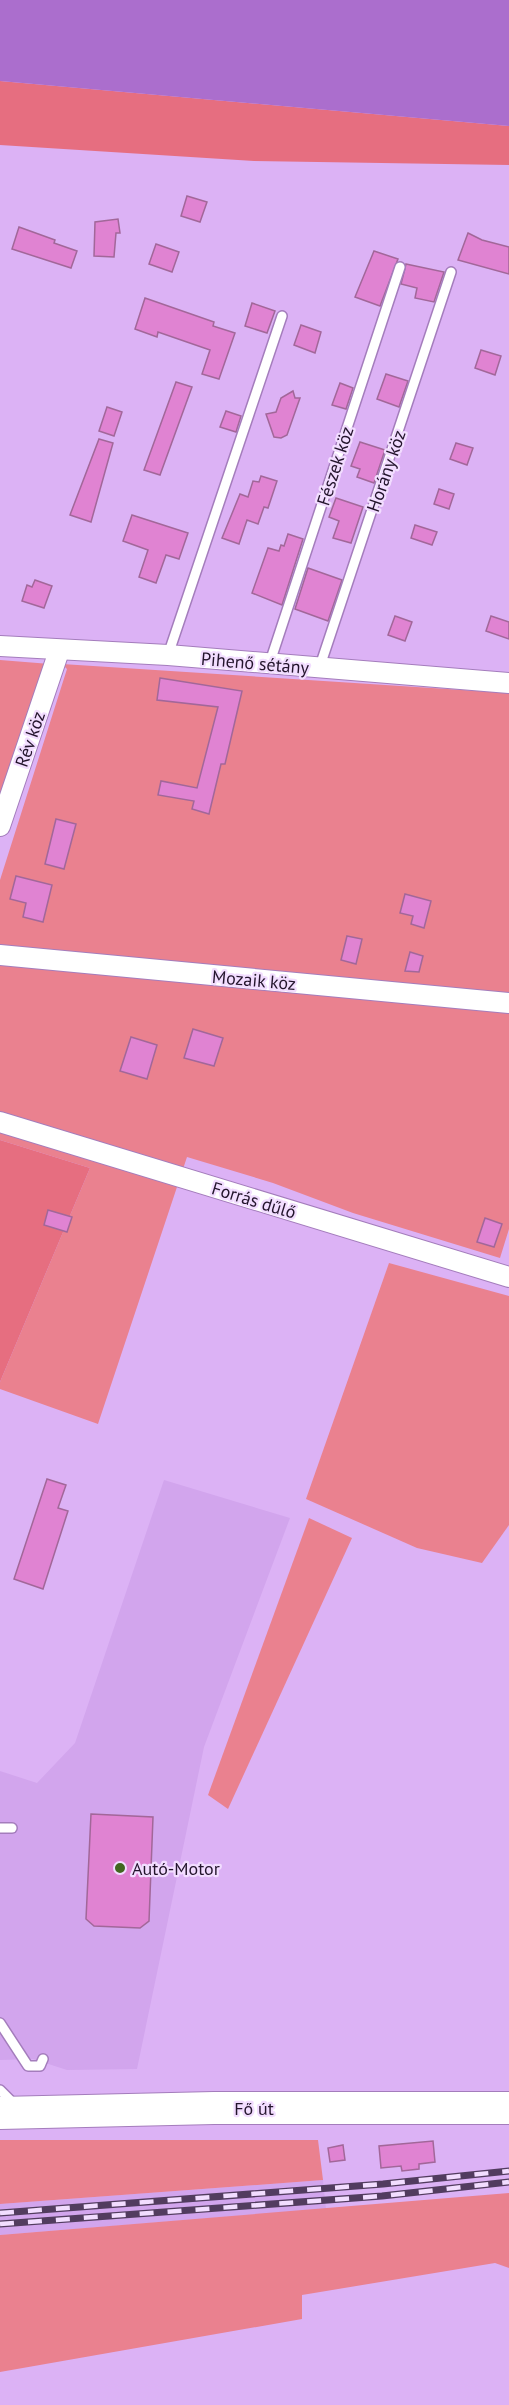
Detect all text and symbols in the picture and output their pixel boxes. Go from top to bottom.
street label: Fészek köz [311,424,359,508]
street label: Horány köz [361,427,411,515]
street label: Pihenő sétány [200,647,310,679]
street label: Rév köz [10,708,50,770]
street label: Mozaik köz [211,965,297,995]
street label: Forrás dűlő [209,1176,299,1224]
place label: Autó-Motor [132,1857,220,1880]
marker: Autó-Motor [113,1861,127,1875]
street label: Fő út [234,2097,274,2120]

